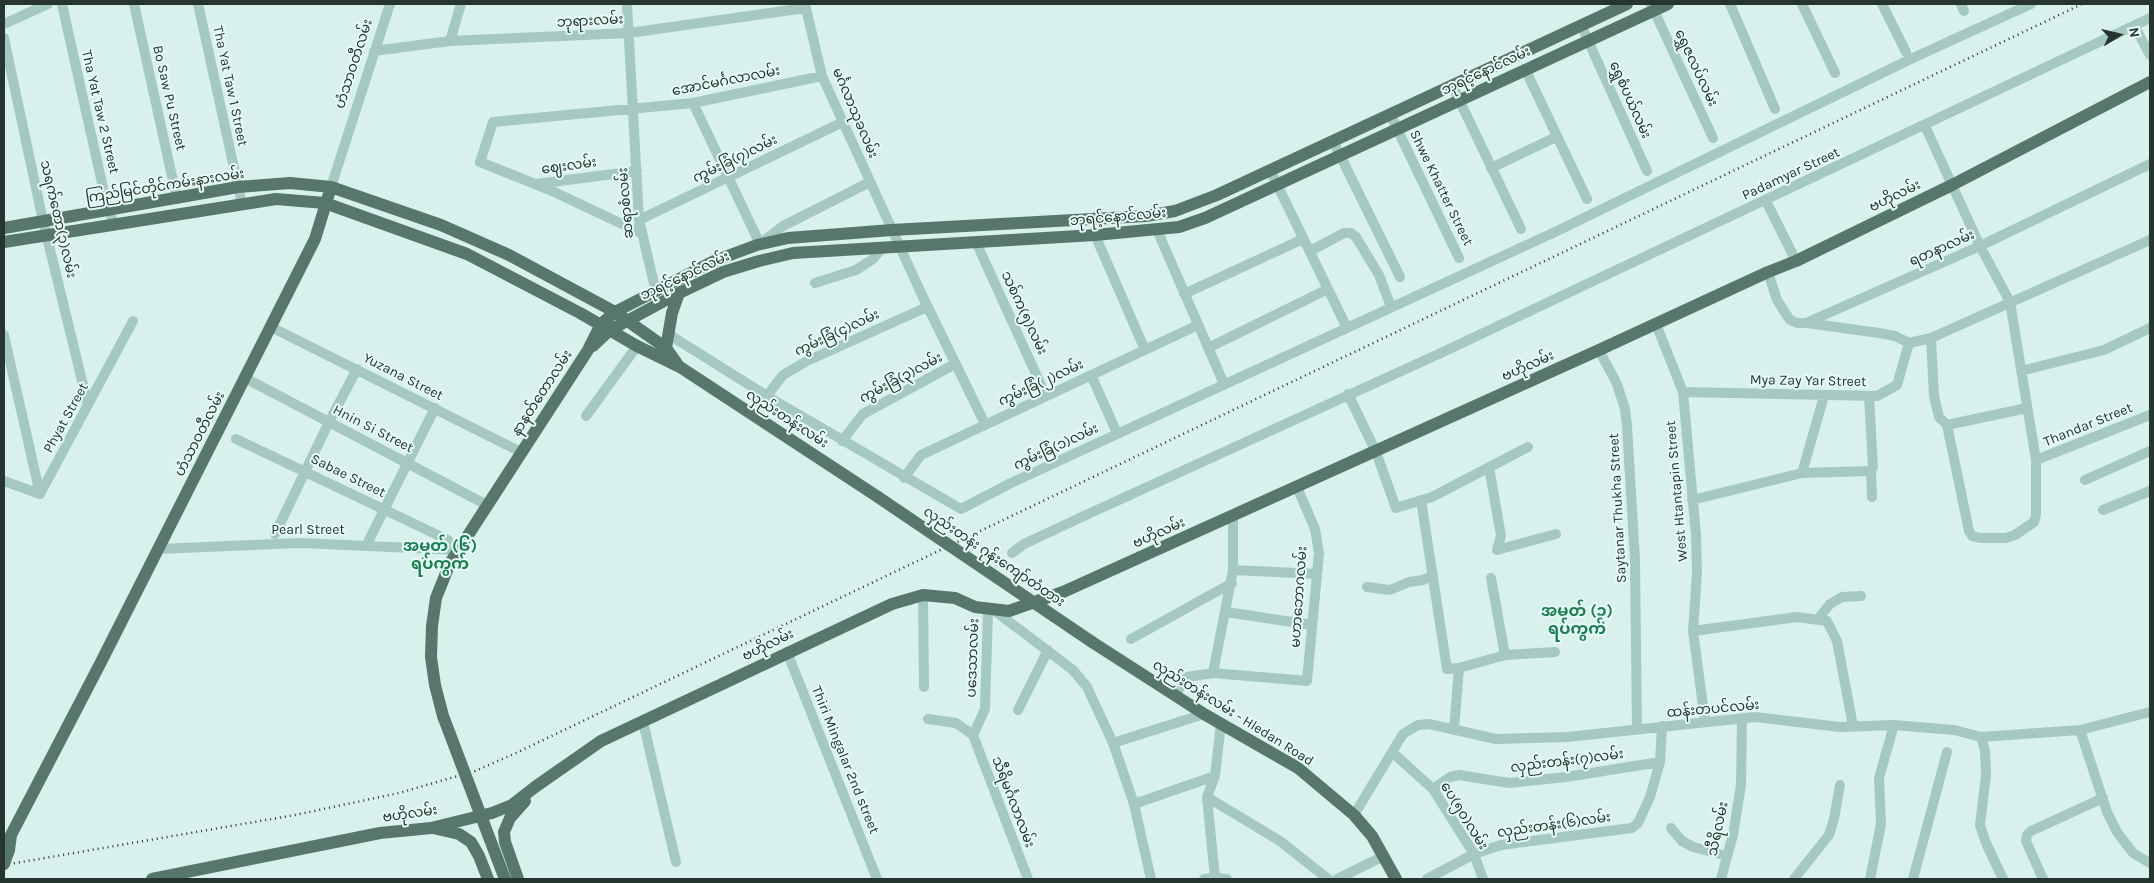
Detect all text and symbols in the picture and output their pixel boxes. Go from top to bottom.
north arrow [2094,10,2144,60]
street label: ဘုရားလမ်း [556,11,624,31]
street label: ဟံသာဝတီလမ်း [332,17,376,111]
street label: Tha Yat Taw 1 Street [209,24,251,148]
text: N [2125,26,2143,39]
street label: ရွှေဇလပ်လမ်း [1671,27,1721,109]
street label: ဘုရင့်နောင်လမ်း [1439,43,1533,99]
street label: Bo Saw Pu Street [149,44,189,152]
street label: Tha Yat Taw 2 Street [78,49,122,175]
street label: ရွှေစံပယ်လမ်း [1605,59,1655,141]
street label: အောင်မင်္ဂလာလမ်း [670,62,782,100]
street label: မင်္ဂလာသုခလမ်း [828,65,882,161]
street label: Shwe Khatter Street [1406,127,1476,249]
street label: ကွမ်းခြံ(၇)လမ်း [690,131,780,187]
street label: Padamyar Street [1740,144,1842,204]
street label: ဈေးလမ်း [540,154,598,178]
street label: သရက်တော(၃)လမ်း [36,158,80,280]
street label: ကြည်မြင်တိုင်ကမ်းနားလမ်း [84,165,246,207]
street label: ဆရာစံလမ်း [615,167,637,239]
street label: ဗဟိုလမ်း [1866,176,1924,216]
street label: ဘုရင့်နောင်လမ်း [1069,204,1167,230]
street label: ရတနာလမ်း [1907,226,1977,270]
street label: ဘုရင့်နောင်လမ်း [638,248,732,304]
street label: သစ်က(၅)လမ်း [997,268,1051,358]
street label: ကွမ်းခြံ(၄)လမ်း [792,306,882,360]
street label: နာနတ်တောလမ်း [508,347,576,439]
street label: ဗဟိုလမ်း [1499,347,1557,385]
street label: ကွမ်းခြံ(၃)လမ်း [857,349,945,407]
street label: Yuzana Street [360,350,446,404]
street label: ကွမ်းခြံ(၂)လမ်း [996,356,1086,410]
street label: Mya Zay Yar Street [1750,372,1866,390]
street label: Phyat Street [40,380,92,456]
street label: လှည်းတန်းလမ်း [743,386,831,452]
street label: ဟံသာဝတီလမ်း [171,389,229,479]
street label: Thandar Street [2041,400,2135,450]
street label: Hnin Si Street [330,402,416,456]
street label: ကွမ်းခြံ(၁)လမ်း [1011,420,1101,474]
street label: West Htantapin Street [1662,420,1692,562]
street label: Saytanar Thukha Street [1606,433,1630,583]
street label: Sabae Street [308,451,388,501]
street label: လှည်းတန်း ဂုန်းကျော်တံတား [920,503,1068,611]
street label: ဗဟိုလမ်း [1130,514,1188,552]
street label: Pearl Street [271,522,345,538]
district label: အမှတ် (၆) ရပ်ကွက် [403,536,477,574]
street label: မဟာဘောဂလမ်း [1287,546,1311,648]
district label: အမှတ် (၃) ရပ်ကွက် [1541,601,1613,639]
street label: ပဒေသာလမ်း [963,618,983,698]
street label: ဗဟိုလမ်း [739,625,797,665]
street label: လှည်းတန်းလမ်း - Hledan Road [1149,656,1317,770]
street label: Thiri Mingalar 2nd street [808,684,882,836]
street label: ထန်းတပင်လမ်း [1666,697,1760,721]
street label: လှည်းတန်း(၇)လမ်း [1510,746,1624,776]
street label: သီရိမင်္ဂလာလမ်း [988,754,1038,850]
street label: ပေ(၅၀)လမ်း [1437,779,1491,853]
street label: သီရိလမ်း [1704,800,1732,858]
street label: ဗဟိုလမ်း [381,802,439,826]
street label: လှည်းတန်း(၆)လမ်း [1496,809,1612,841]

